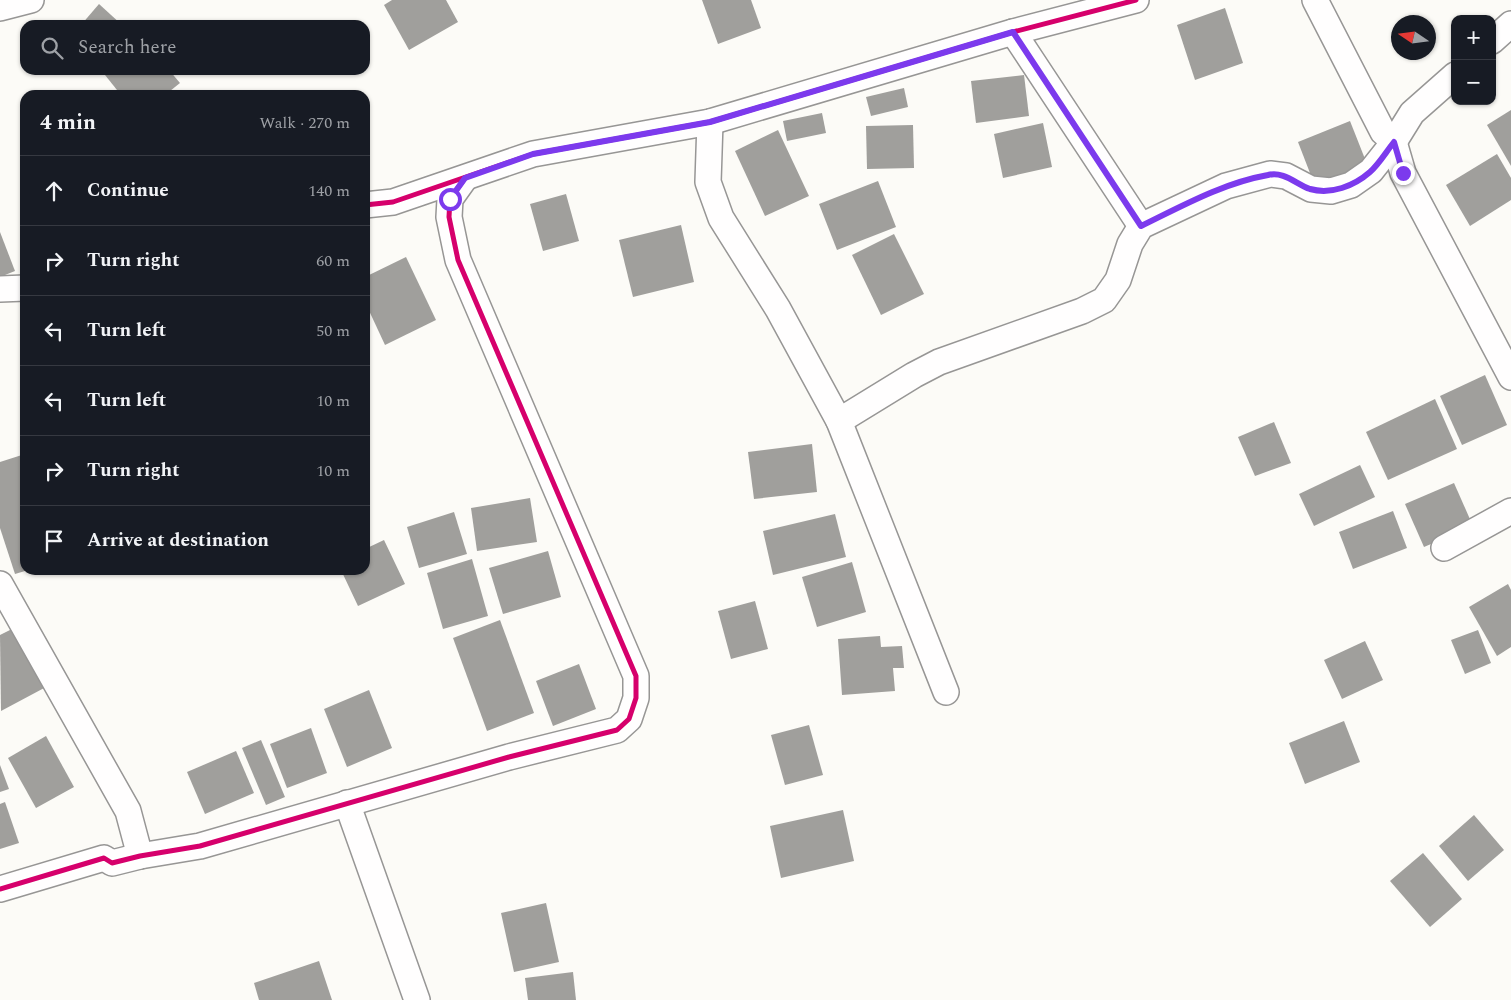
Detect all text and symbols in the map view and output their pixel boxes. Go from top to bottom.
north arrow [1391,15,1436,60]
map controls [1451,15,1496,105]
button: + [1451,15,1496,60]
search box [20,20,370,75]
text: Search here [78,33,177,62]
icon: search [38,34,66,62]
button: − [1451,60,1496,105]
text: 4 min [40,107,96,139]
text: Walk · 270 m [259,111,350,135]
route end [1392,162,1415,185]
text: Continue [87,176,169,205]
icon: ahead [40,177,68,205]
text: 140 m [308,179,350,203]
route start [439,188,462,211]
text: Turn right [87,246,180,275]
icon: right [40,247,68,275]
text: 60 m [316,249,350,273]
text: Turn left [87,316,166,345]
icon: left [40,317,68,345]
text: 50 m [316,319,350,343]
text: Turn left [87,386,166,415]
icon: left [40,387,68,415]
text: 10 m [316,389,350,413]
text: Turn right [87,456,180,485]
icon: right [40,457,68,485]
text: 10 m [316,459,350,483]
text: Arrive at destination [87,526,269,555]
icon: arrive [40,527,68,555]

